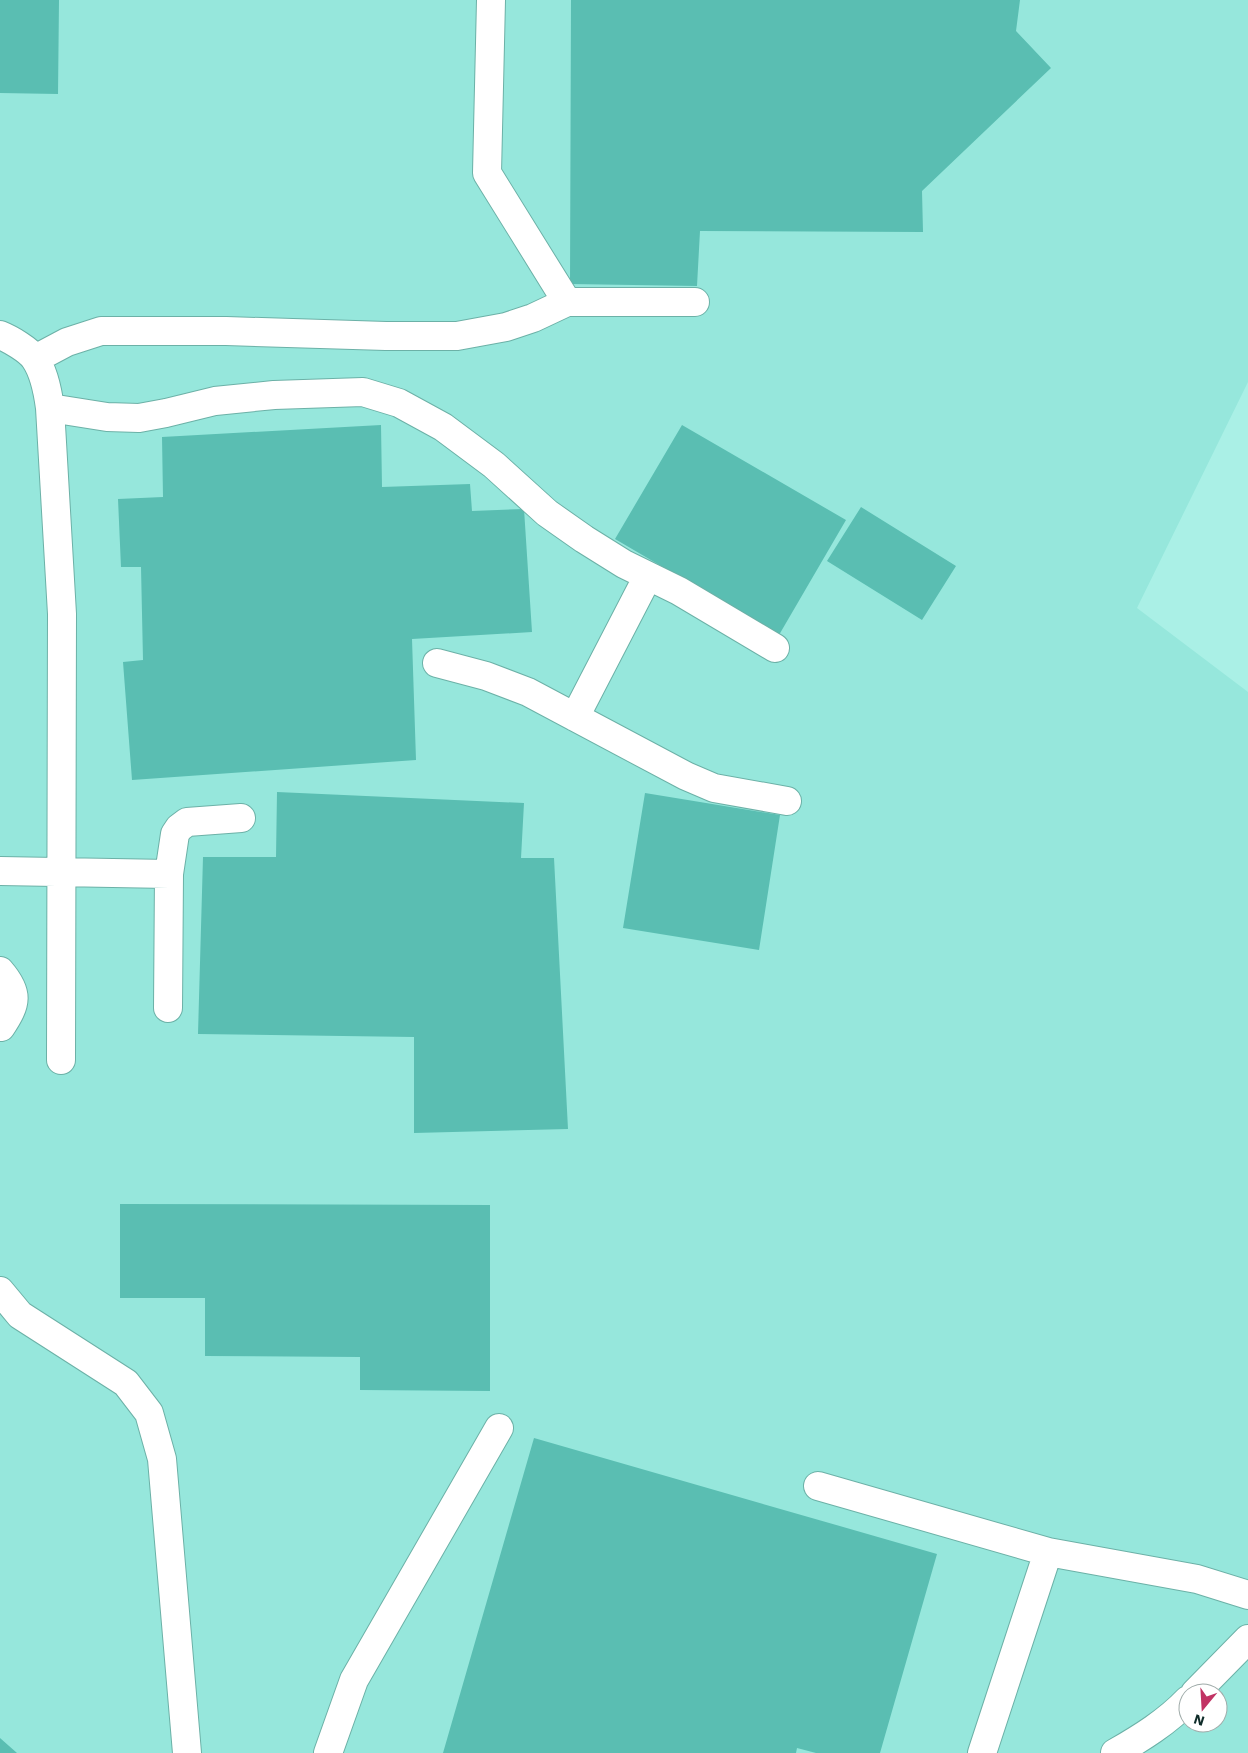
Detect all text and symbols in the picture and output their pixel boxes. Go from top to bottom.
north arrow [1178,1683,1228,1733]
text: N [1192,1711,1206,1730]

